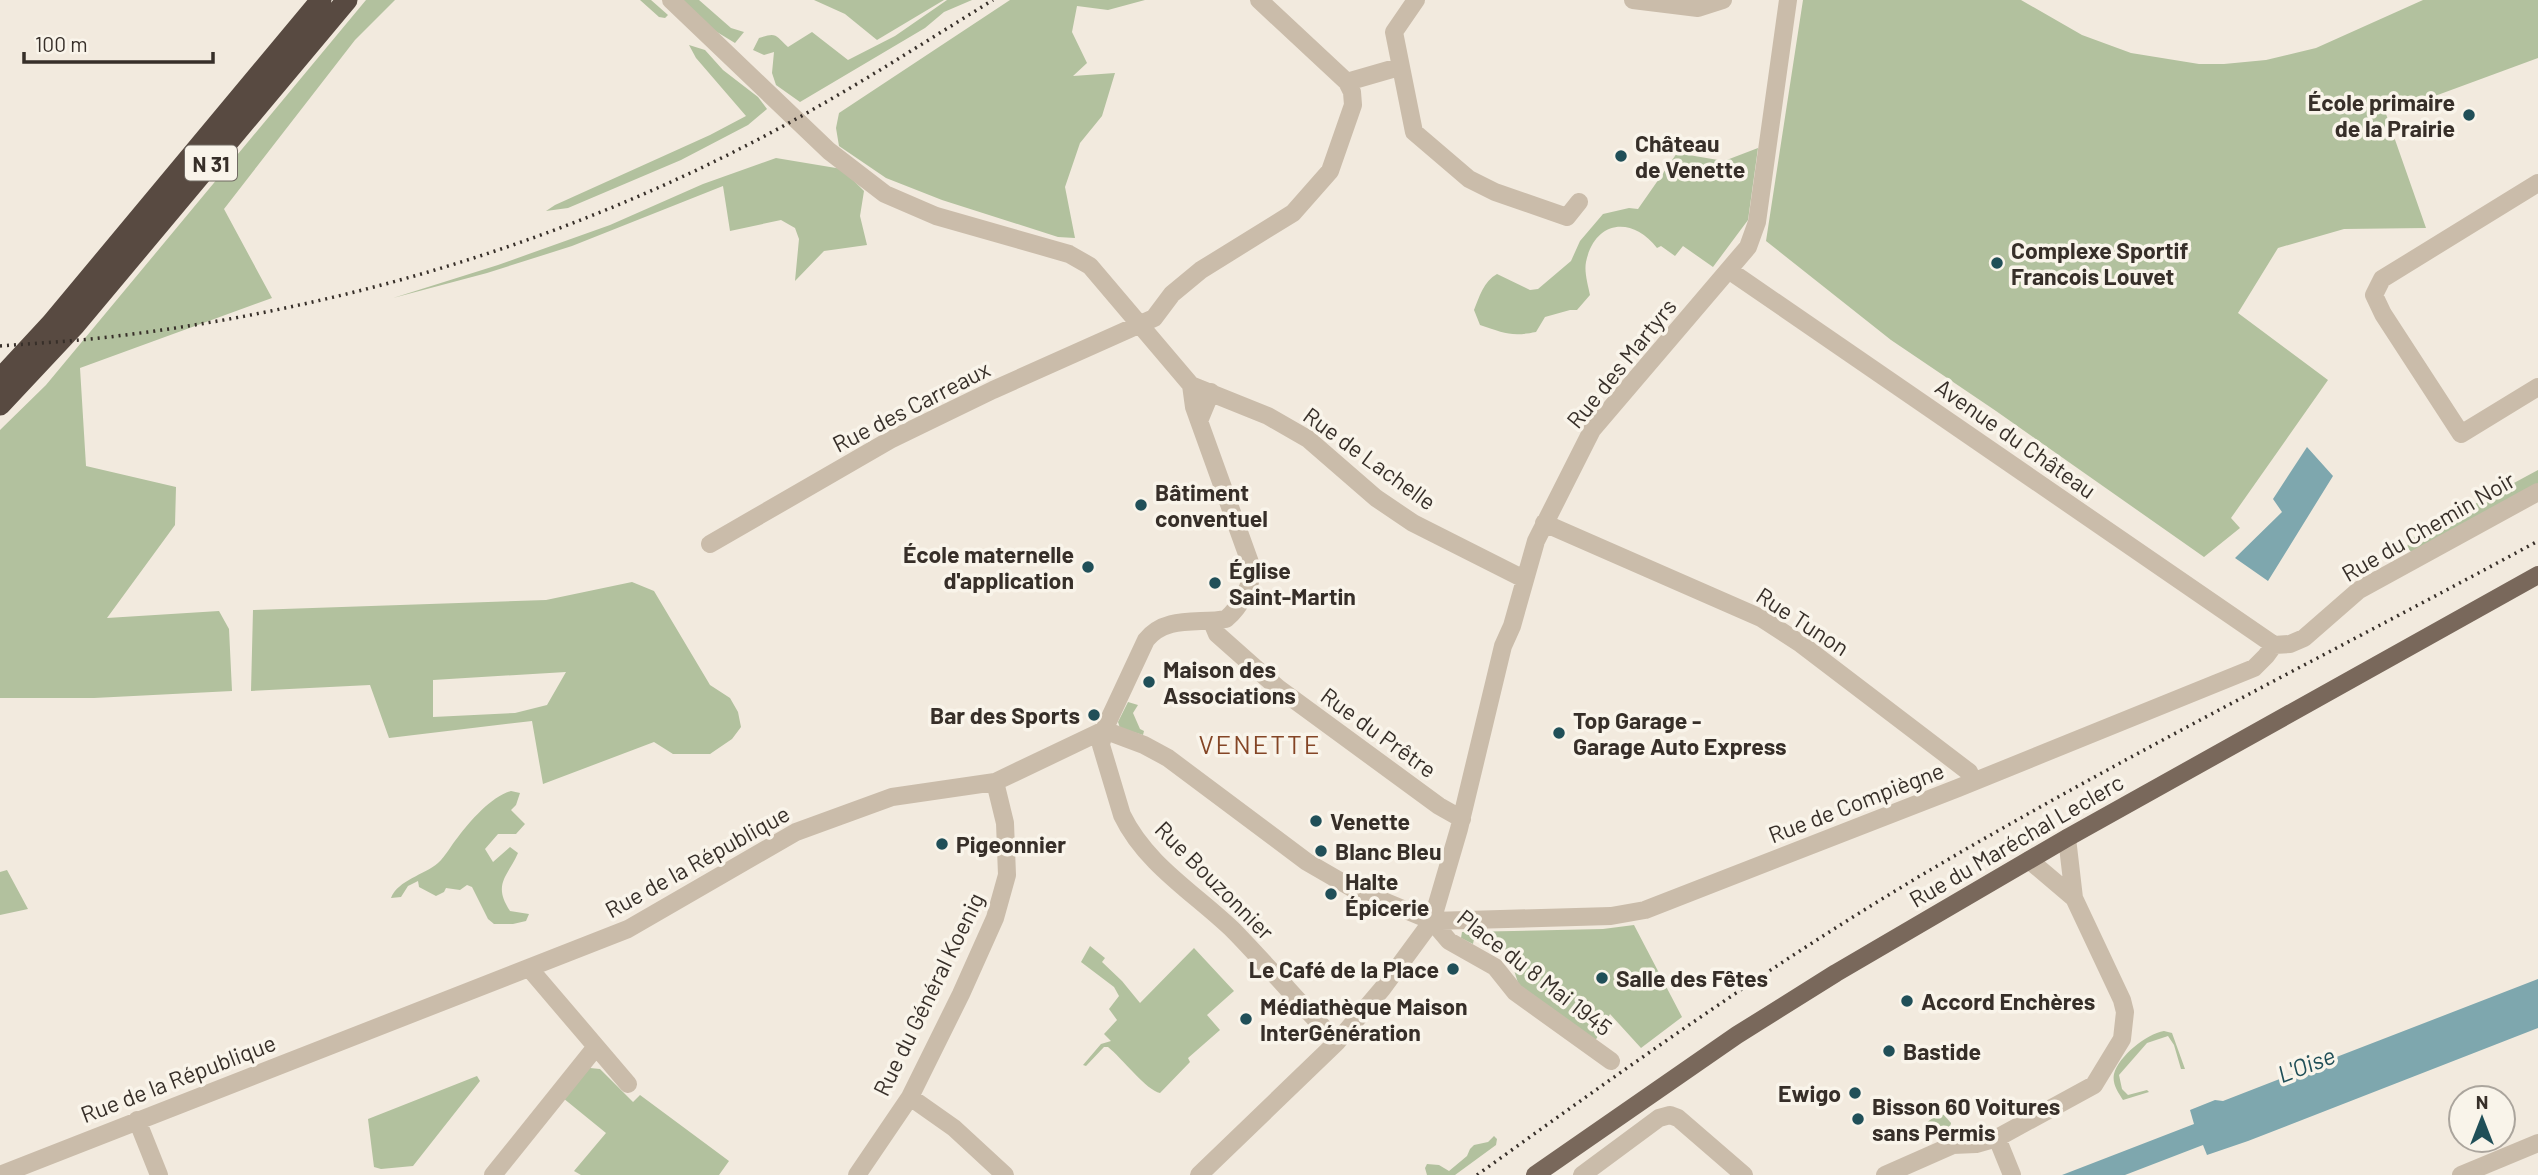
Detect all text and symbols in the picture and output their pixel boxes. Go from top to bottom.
scale bar [24,21,214,65]
text: 100 m [35,31,88,56]
place label: École primaire de la Prairie [2308,88,2455,142]
marker: École primaire de la Prairie [2461,107,2477,123]
place label: Château de Venette [1635,129,1745,183]
road number: N 31 [185,146,237,180]
marker: Château de Venette [1613,148,1629,164]
place label: Complexe Sportif Francois Louvet [2011,236,2188,290]
marker: Complexe Sportif Francois Louvet [1989,255,2005,271]
street label: Rue des Martyrs [1560,292,1682,434]
street label: Rue des Carreaux [828,354,994,458]
street label: Avenue du Château [1930,372,2102,504]
street label: Rue de Lachelle [1298,401,1442,515]
street label: Rue du Chemin Noir [2336,465,2520,587]
place label: Bâtiment conventuel [1155,478,1268,532]
marker: Bâtiment conventuel [1133,497,1149,513]
place label: École maternelle d'application [903,540,1074,594]
place label: Église Saint-Martin [1229,556,1356,610]
marker: École maternelle d'application [1080,559,1096,575]
marker: Église Saint-Martin [1207,575,1223,591]
street label: Rue Tunon [1751,581,1855,661]
place label: Maison des Associations [1163,655,1296,709]
marker: Maison des Associations [1141,674,1157,690]
street label: Rue du Prêtre [1316,681,1442,783]
place label: Bar des Sports [930,701,1080,729]
place label: Top Garage - Garage Auto Express [1573,706,1787,760]
marker: Bar des Sports [1086,707,1102,723]
marker: Top Garage - Garage Auto Express [1551,725,1567,741]
district label: VENETTE [1199,728,1321,759]
street label: Rue de Compiègne [1764,756,1948,848]
street label: Rue du Maréchal Leclerc [1904,767,2128,913]
street label: Rue de la République [600,799,794,923]
place label: Venette [1330,807,1410,835]
marker: Venette [1308,813,1324,829]
street label: Rue Bouzonnier [1150,815,1281,946]
place label: Pigeonnier [956,830,1066,858]
marker: Pigeonnier [934,836,950,852]
place label: Blanc Bleu [1335,837,1441,865]
marker: Blanc Bleu [1313,843,1329,859]
place label: Halte Épicerie [1345,867,1429,921]
marker: Halte Épicerie [1323,886,1339,902]
street label: Rue du Général Koenig [867,888,989,1100]
street label: Place du 8 Mai 1945 [1452,903,1618,1041]
place label: Le Café de la Place [1249,955,1439,983]
marker: Le Café de la Place [1445,961,1461,977]
place label: Salle des Fêtes [1616,964,1768,992]
marker: Salle des Fêtes [1594,970,1610,986]
place label: Accord Enchères [1921,987,2095,1015]
place label: Médiathèque Maison InterGénération [1260,992,1468,1046]
marker: Accord Enchères [1899,993,1915,1009]
marker: Médiathèque Maison InterGénération [1238,1011,1254,1027]
street label: Rue de la République [77,1028,279,1128]
place label: Bastide [1903,1037,1981,1065]
water label: L'Oise [2273,1040,2339,1088]
marker: Bastide [1881,1043,1897,1059]
place label: Ewigo [1778,1079,1841,1107]
north arrow [2447,1084,2517,1154]
marker: Ewigo [1847,1085,1863,1101]
text: N [2476,1090,2488,1113]
place label: Bisson 60 Voitures sans Permis [1872,1092,2060,1146]
marker: Bisson 60 Voitures sans Permis [1850,1111,1866,1127]

